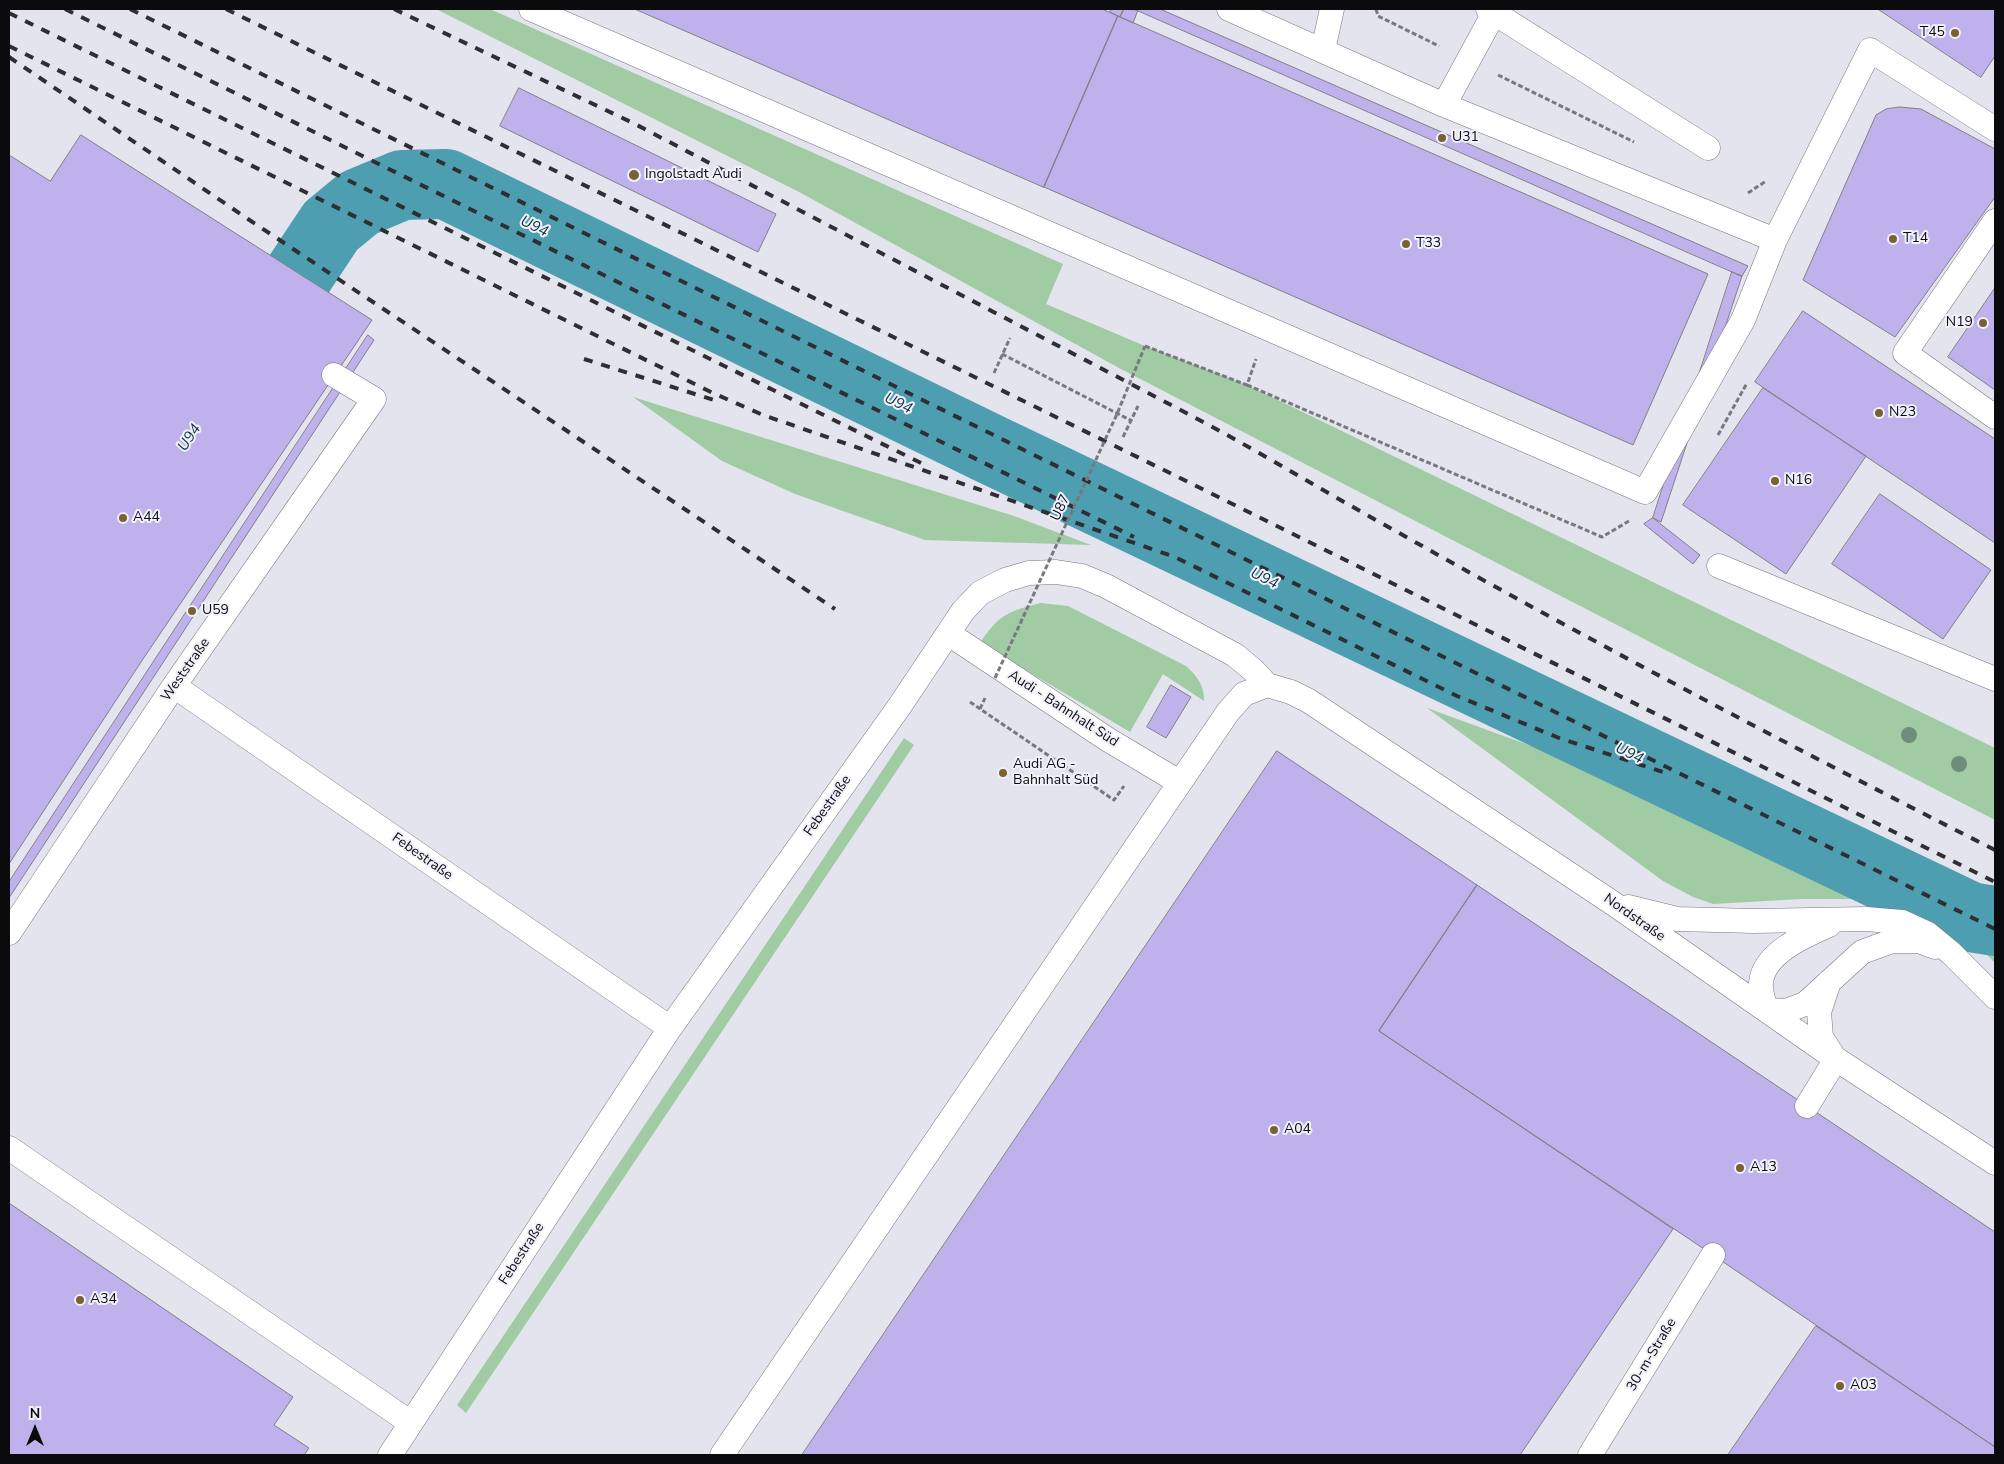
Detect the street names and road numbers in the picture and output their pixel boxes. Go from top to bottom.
street label: U87 [1048,492,1074,524]
street label: Weststraße [158,635,214,705]
street label: Audi - Bahnhalt Süd [1005,667,1121,751]
street label: Febestraße [801,772,855,840]
street label: Febestraße [388,830,456,884]
street label: Nordstraße [1600,891,1668,945]
street label: Febestraße [496,1220,548,1288]
street label: 30-m-Straße [1624,1315,1680,1395]

